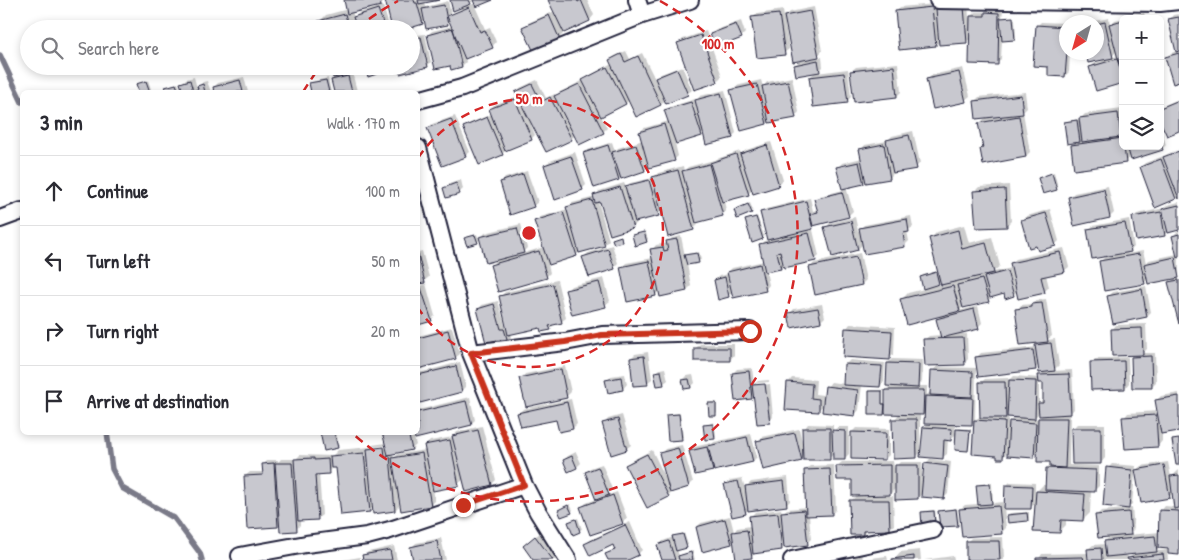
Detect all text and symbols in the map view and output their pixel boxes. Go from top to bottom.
north arrow [1059,15,1104,60]
map controls [1119,15,1164,150]
button: + [1119,15,1164,60]
search box [20,20,420,75]
text: 100 m [702,33,734,54]
icon: search [38,34,66,62]
text: Search here [78,35,159,61]
button: − [1119,60,1164,105]
text: 50 m [516,88,542,109]
button: layers [1119,105,1164,150]
text: 3 min [40,108,83,137]
text: Walk · 170 m [327,112,400,134]
icon: ahead [40,177,68,205]
text: Continue [87,178,148,204]
text: 100 m [365,180,400,202]
centre of rings [520,224,538,242]
icon: left [40,247,68,275]
text: Turn left [87,248,150,274]
text: 50 m [372,250,400,272]
icon: right [40,317,68,345]
text: Turn right [87,318,158,344]
text: 20 m [371,320,400,342]
route start [739,320,762,343]
icon: arrive [40,387,68,415]
text: Arrive at destination [87,388,229,414]
route end [452,494,475,517]

